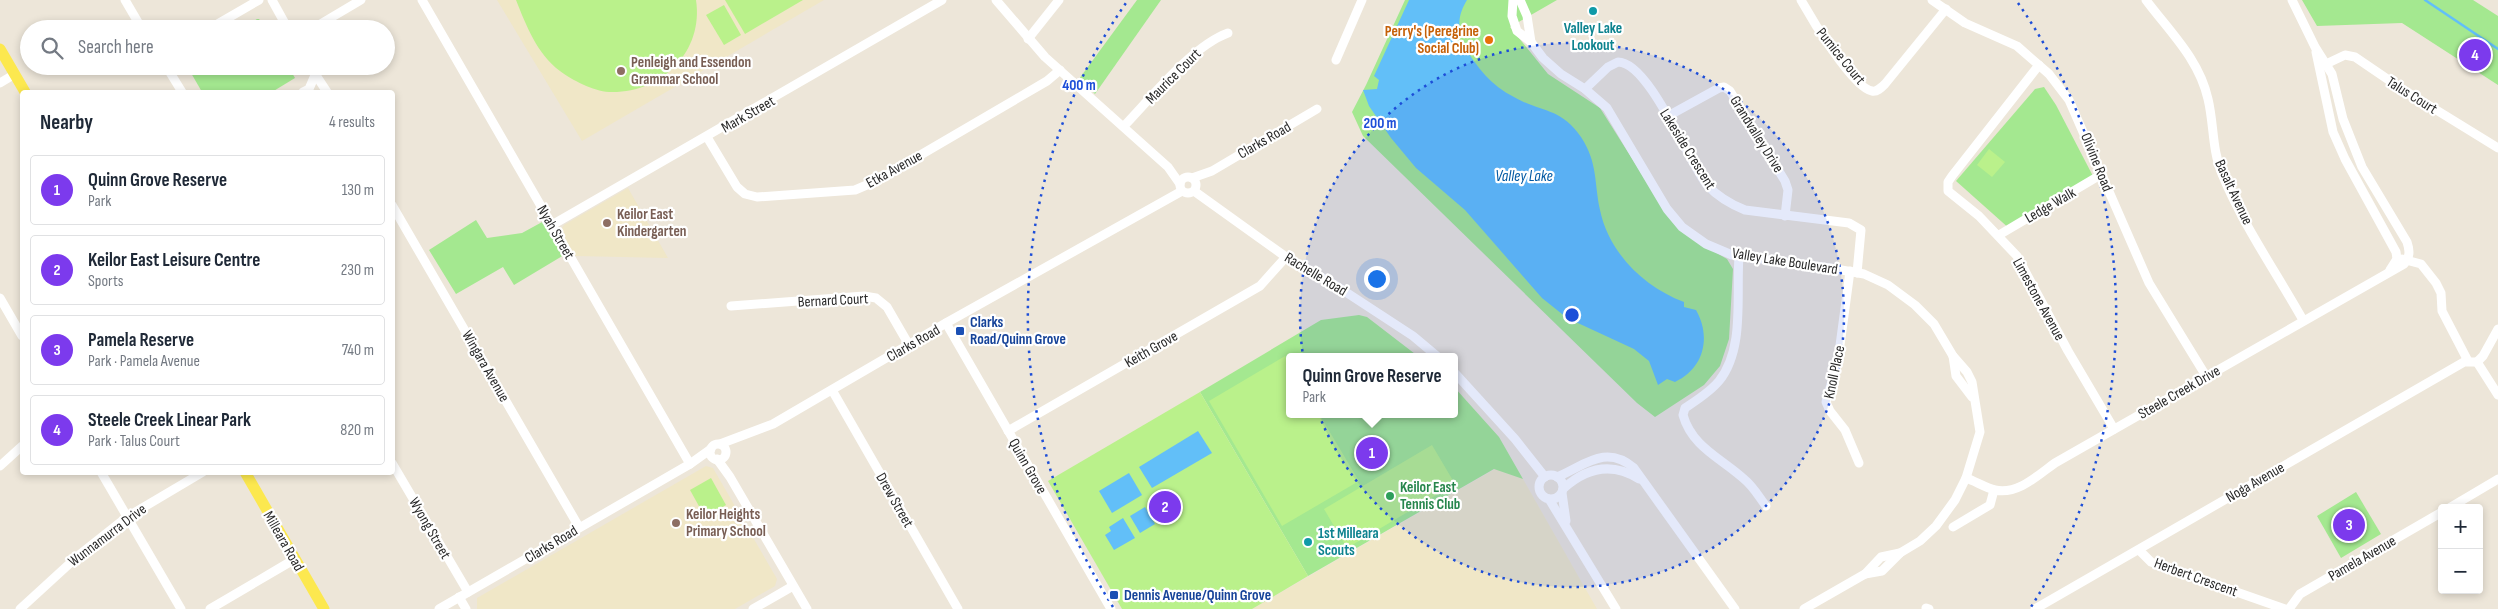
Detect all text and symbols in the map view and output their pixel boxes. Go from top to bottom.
marker: Valley Lake Lookout [1587,5,1599,17]
place label: Valley Lake Lookout [1564,19,1622,55]
search box [20,20,395,75]
place label: Perry's (Peregrine Social Club) [1385,22,1479,58]
street label: Pumice Court [1812,24,1870,89]
icon: search [38,34,66,62]
marker: Perry's (Peregrine Social Club) [1483,34,1495,46]
text: Search here [78,36,154,59]
pin: 4 [2459,36,2491,74]
street label: Maurice Court [1141,44,1206,108]
place label: Penleigh and Essendon Grammar School [631,53,751,89]
marker: Penleigh and Essendon Grammar School [615,65,627,77]
street label: Talus Court [2383,72,2441,119]
text: 400 m [1062,76,1096,95]
street label: Mark Street [718,91,779,137]
street label: Grandvalley Drive [1725,92,1788,176]
street label: Lakeside Crescent [1655,105,1720,193]
text: Nearby [40,110,93,135]
text: 4 results [329,113,375,132]
text: 200 m [1363,114,1397,133]
street label: Clarks Road [1234,118,1294,163]
street label: Olivine Road [2076,130,2117,194]
street label: Etka Avenue [863,146,926,193]
street label: Basalt Avenue [2210,156,2257,228]
water label: Valley Lake [1495,167,1553,186]
text: Quinn Grove Reserve [88,169,227,192]
text: 1 [54,181,60,200]
text: 130 m [342,181,374,200]
street label: Ledge Walk [2021,183,2079,228]
text: Park [88,192,111,211]
street label: Nyah Street [532,202,579,263]
place label: Keilor East Kindergarten [617,205,687,241]
marker: Keilor East Kindergarten [601,217,613,229]
street label: Valley Lake Boulevard [1731,244,1839,279]
street label: Rachelle Road [1281,248,1351,301]
text: Keilor East Leisure Centre [88,249,260,272]
street label: Limestone Avenue [2008,255,2069,344]
text: 2 [53,261,61,280]
text: 230 m [341,261,374,280]
your location [1364,266,1390,292]
text: Sports [88,272,123,291]
street label: Bernard Court [797,289,869,312]
centre of rings [1563,306,1581,324]
place label: Clarks Road/Quinn Grove [970,313,1066,349]
street label: Clarks Road [883,321,943,366]
marker: Clarks Road/Quinn Grove [954,325,966,337]
street label: Wingara Avenue [457,327,514,405]
street label: Keith Grove [1121,327,1181,372]
text: Pamela Reserve [88,329,194,352]
text: 3 [53,341,61,360]
text: 740 m [342,341,374,360]
street label: Knoll Place [1820,344,1849,401]
text: Park · Pamela Avenue [88,352,200,371]
popup [1286,353,1458,418]
street label: Steele Creek Drive [2135,361,2224,424]
text: Quinn Grove Reserve [1302,365,1442,388]
text: Park [1302,388,1326,407]
text: Steele Creek Linear Park [88,409,251,432]
text: 4 [53,421,61,440]
text: 820 m [340,421,374,440]
text: Park · Talus Court [88,432,180,451]
pin: 1 [1356,434,1388,472]
street label: Quinn Grove [1004,435,1051,497]
street label: Noga Avenue [2223,458,2288,507]
street label: Drew Street [871,470,918,531]
place label: Keilor East Tennis Club [1400,478,1460,514]
pin: 2 [1149,488,1181,526]
marker: Keilor East Tennis Club [1384,490,1396,502]
street label: Wyong Street [404,494,455,563]
street label: Wunnamurra Drive [64,500,150,571]
map controls [2438,504,2483,594]
button: + [2438,504,2483,549]
place label: Keilor Heights Primary School [686,505,766,541]
pin: 3 [2333,506,2365,544]
street label: Milleara Road [259,508,308,575]
marker: Keilor Heights Primary School [670,517,682,529]
street label: Clarks Road [521,521,581,568]
place label: 1st Milleara Scouts [1318,524,1379,560]
street label: Pamela Avenue [2325,531,2400,585]
marker: 1st Milleara Scouts [1302,536,1314,548]
button: − [2438,549,2483,594]
street label: Herbert Crescent [2152,554,2241,601]
place label: Dennis Avenue/Quinn Grove [1124,586,1271,605]
marker: Dennis Avenue/Quinn Grove [1108,589,1120,601]

